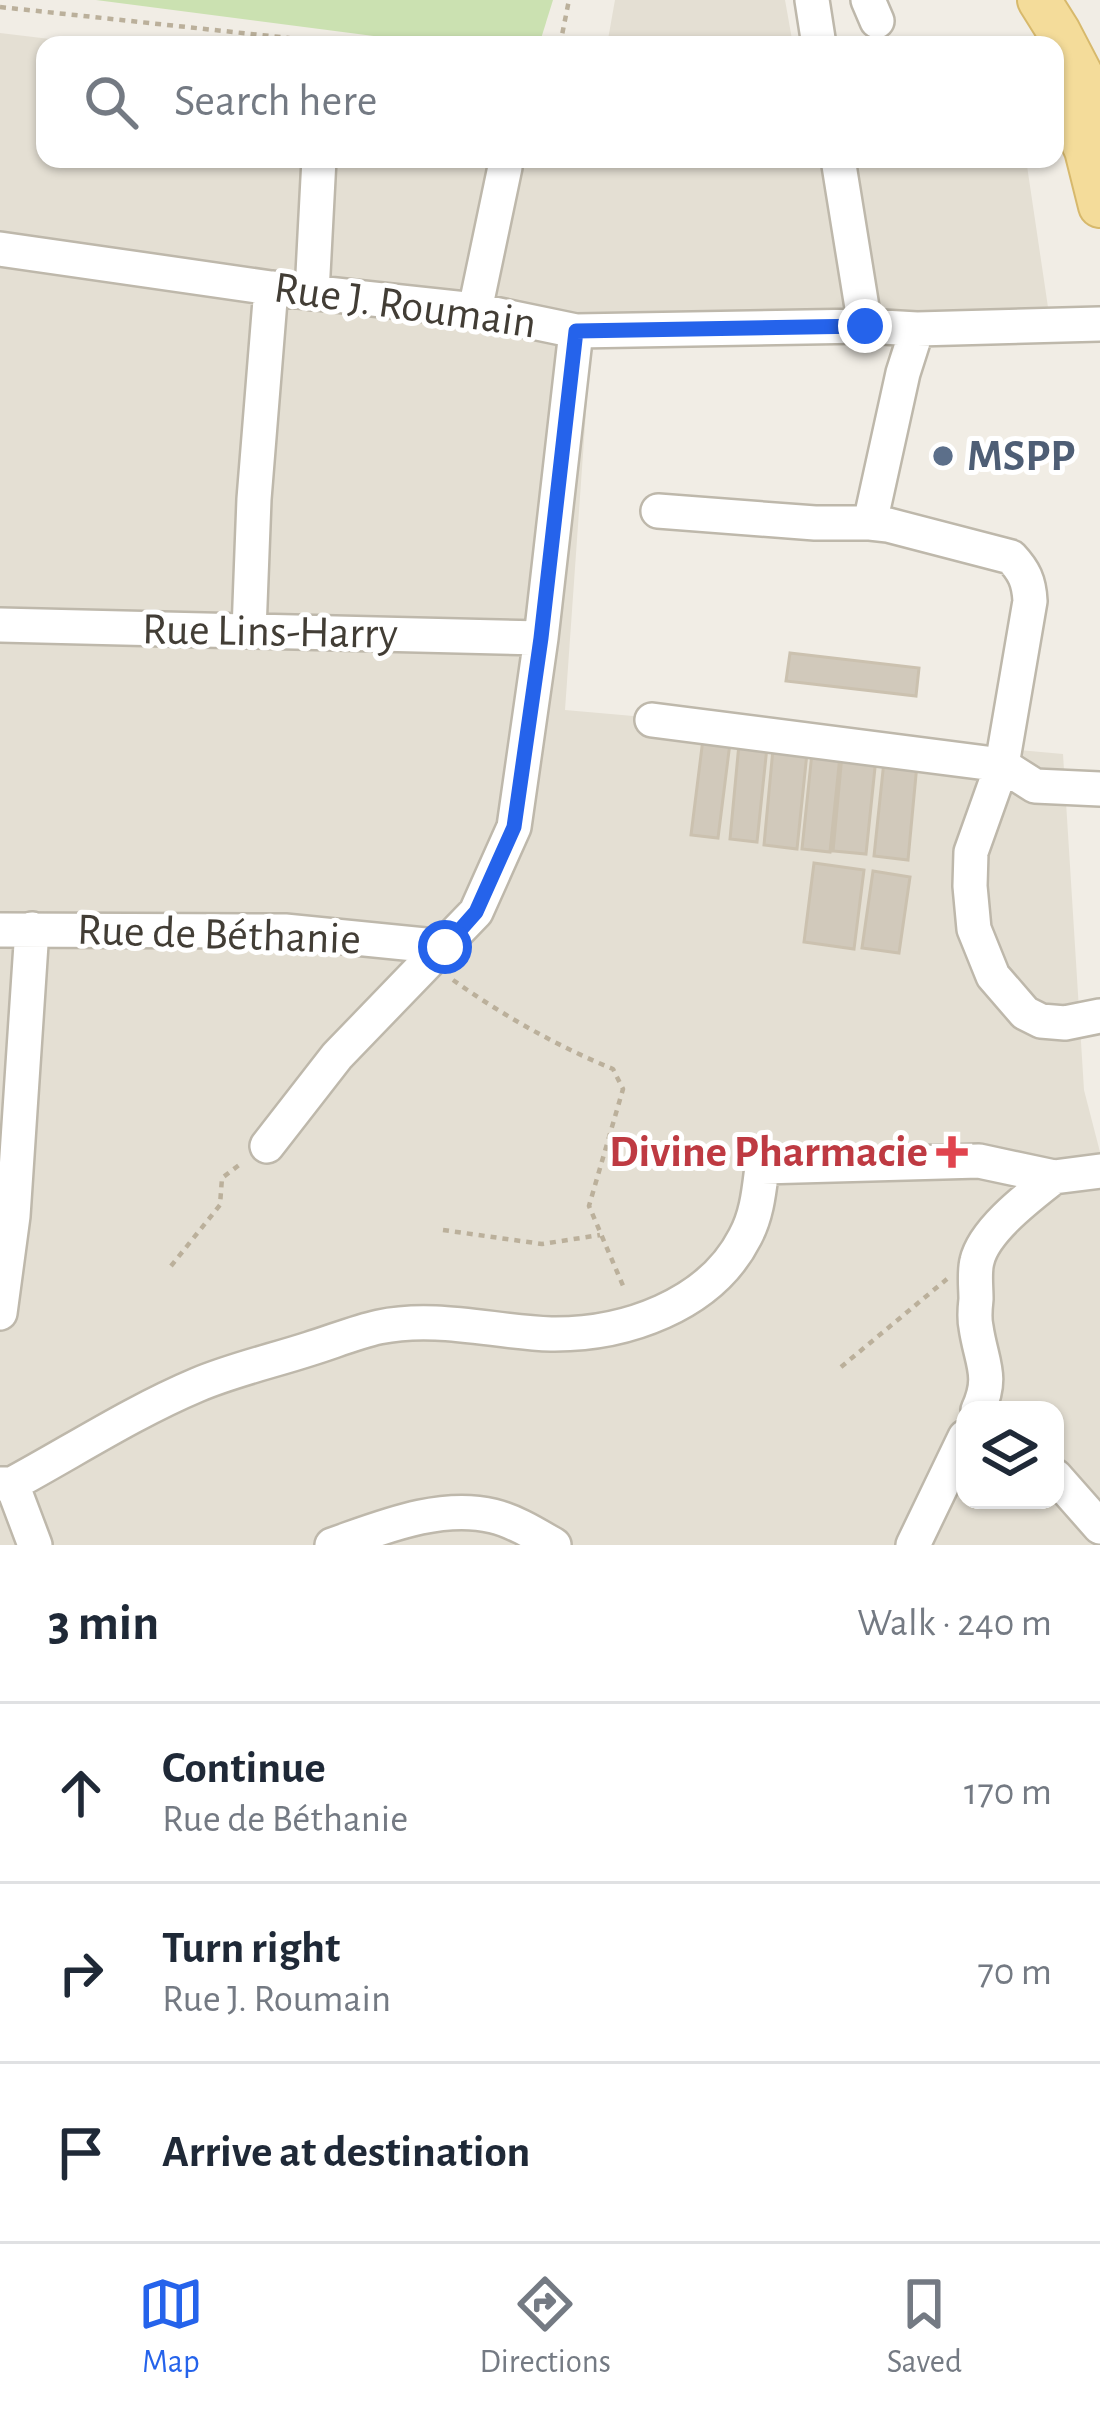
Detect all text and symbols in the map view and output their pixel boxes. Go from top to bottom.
search box [36,36,1064,168]
icon: search [78,69,144,135]
text: Search here [174,79,377,124]
street label: Rue J. Roumain [271,265,539,347]
route end [838,299,892,353]
place label: MSPP [967,434,1075,479]
marker: MSPP [930,443,956,469]
street label: Rue Lins-Harry [142,607,398,657]
street label: Rue de Béthanie [76,908,362,962]
route start [418,920,472,974]
place label: Divine Pharmacie [609,1130,928,1175]
marker: Divine Pharmacie [939,1139,965,1165]
map controls [956,1401,1064,1509]
button: layers [956,1401,1064,1509]
text: 3 min [48,1598,159,1649]
text: Walk · 240 m [857,1604,1052,1643]
text: Continue [162,1746,326,1791]
icon: ahead [48,1760,114,1826]
text: 170 m [964,1773,1052,1812]
text: Rue de Béthanie [162,1800,408,1839]
text: Turn right [162,1926,340,1971]
icon: right [48,1940,114,2006]
text: 70 m [978,1953,1052,1992]
text: Rue J. Roumain [162,1980,391,2019]
icon: arrive [48,2120,114,2186]
text: Arrive at destination [162,2130,530,2175]
tab: Map [138,2271,204,2383]
tab: Directions [479,2271,611,2383]
tab: Saved [887,2271,962,2383]

